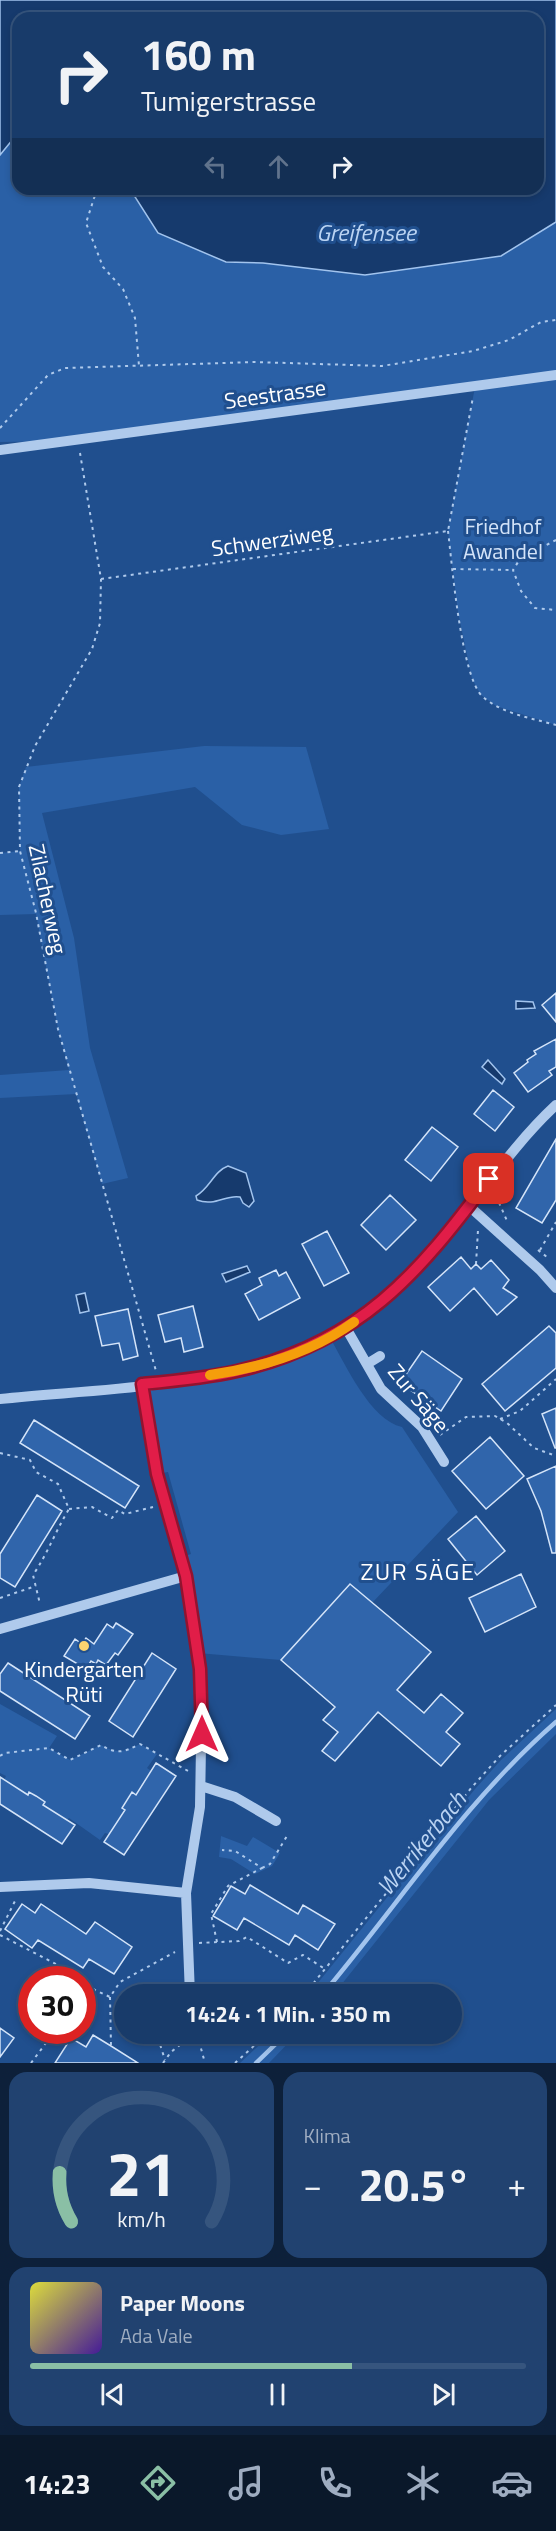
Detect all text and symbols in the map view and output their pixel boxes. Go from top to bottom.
text: 160 m [141,22,256,86]
icon: right [42,36,120,114]
text: Tumigerstrasse [141,80,316,121]
icon: left [199,150,232,183]
icon: ahead [262,150,295,183]
icon: right [325,150,358,183]
water label: Greifensee [316,214,418,250]
street label: Seestrasse [222,370,328,418]
park label: Friedhof Awandel [463,509,543,568]
street label: Schwerziweg [209,515,335,565]
street label: Zilacherweg [20,841,76,957]
pin [463,1153,514,1204]
icon: arrive [472,1162,505,1195]
street label: Zur Säge [380,1356,458,1440]
district label: ZUR SÄGE [360,1553,476,1589]
marker: Kindergarten Rüti [77,1639,91,1653]
place label: Kindergarten Rüti [24,1652,144,1711]
position arrow [170,1702,234,1766]
water label: Werrikerbach [368,1782,475,1903]
speed limit sign: 30 [18,1966,96,2044]
text: 14:24 · 1 Min. · 350 m [185,1997,391,2031]
text: Klima [304,2120,351,2151]
text: 21 [106,2125,176,2220]
text: 20.5° [359,2150,471,2218]
text: − [304,2160,322,2210]
text: + [508,2160,526,2210]
text: km/h [117,2203,166,2235]
text: Paper Moons [120,2286,245,2320]
text: Ada Vale [120,2320,193,2351]
icon: previous [96,2378,129,2411]
icon: pause [261,2378,294,2411]
icon: next [427,2378,460,2411]
icon: directions [137,2462,179,2504]
icon: music [225,2462,267,2504]
icon: phone [314,2462,356,2504]
icon: climate [402,2462,444,2504]
icon: car [491,2462,533,2504]
text: 14:23 [23,2463,91,2504]

